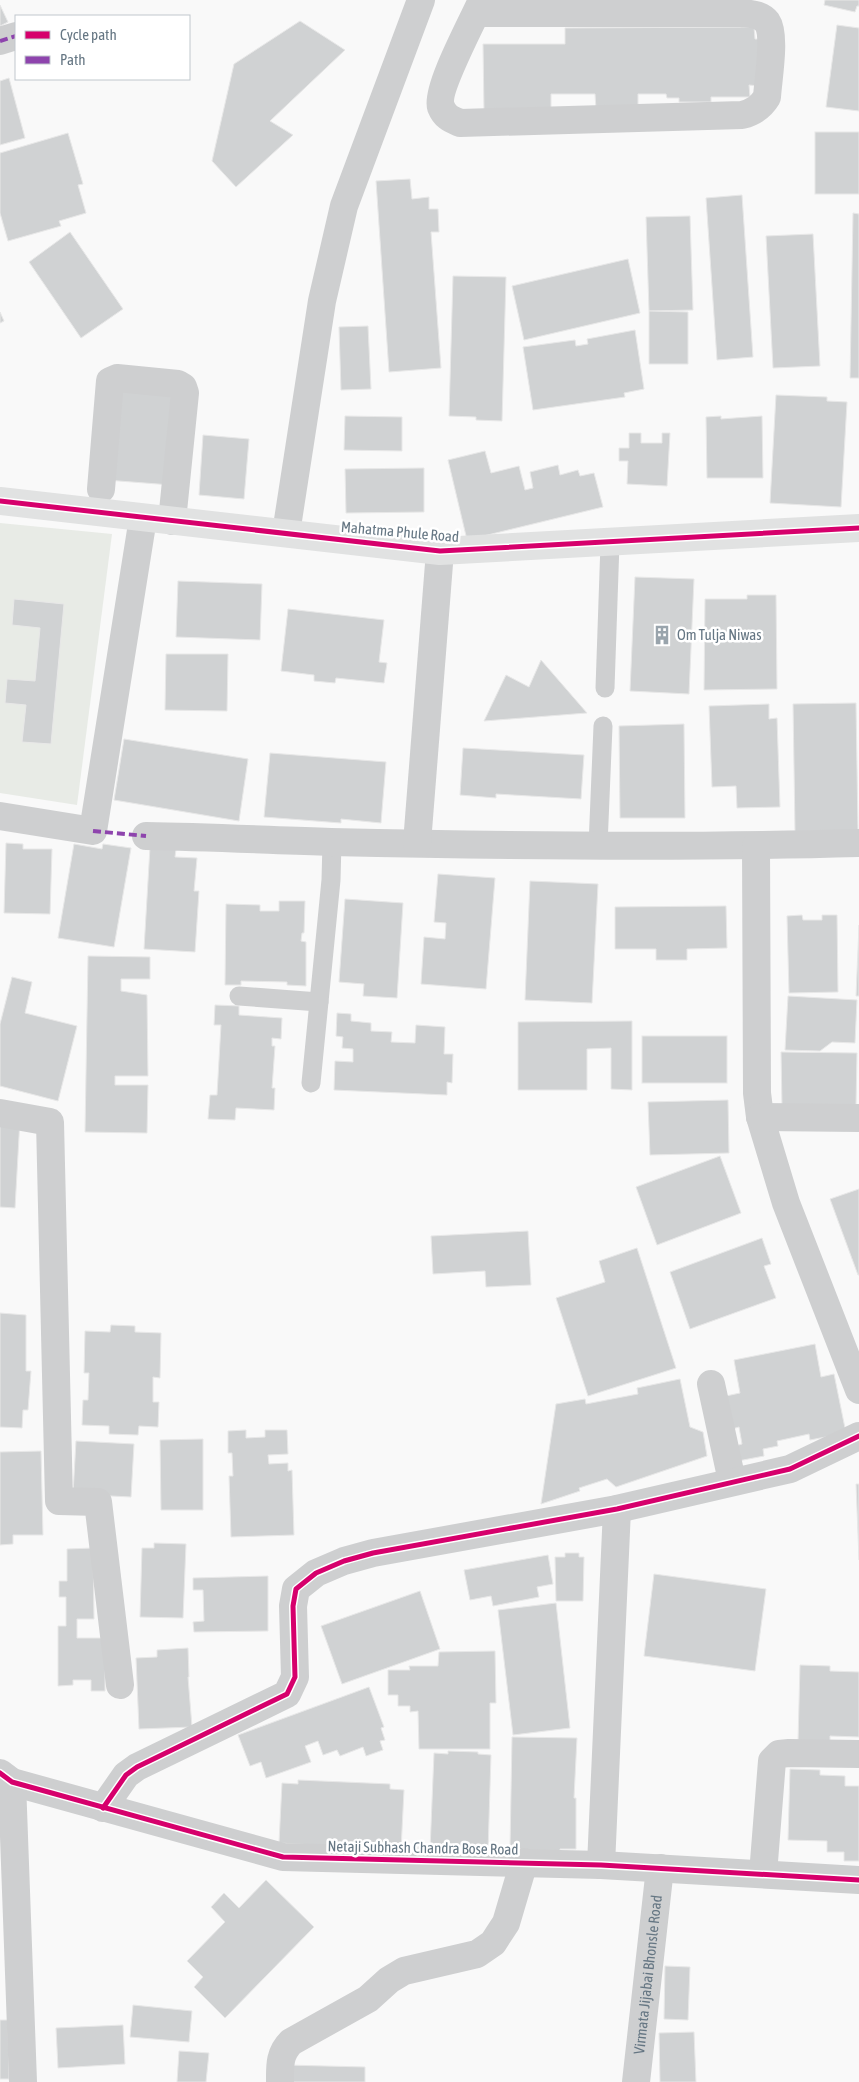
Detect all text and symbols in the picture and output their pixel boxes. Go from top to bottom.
legend [15,15,190,80]
text: Cycle path [60,26,117,43]
text: Path [60,51,86,68]
street label: Mahatma Phule Road [340,518,460,545]
building icon: Om Tulja Niwas [651,624,673,646]
place label: Om Tulja Niwas [677,626,762,643]
street label: Netaji Subhash Chandra Bose Road [327,1837,519,1858]
street label: Virmata Jijabai Bhonsle Road [630,1894,665,2055]

